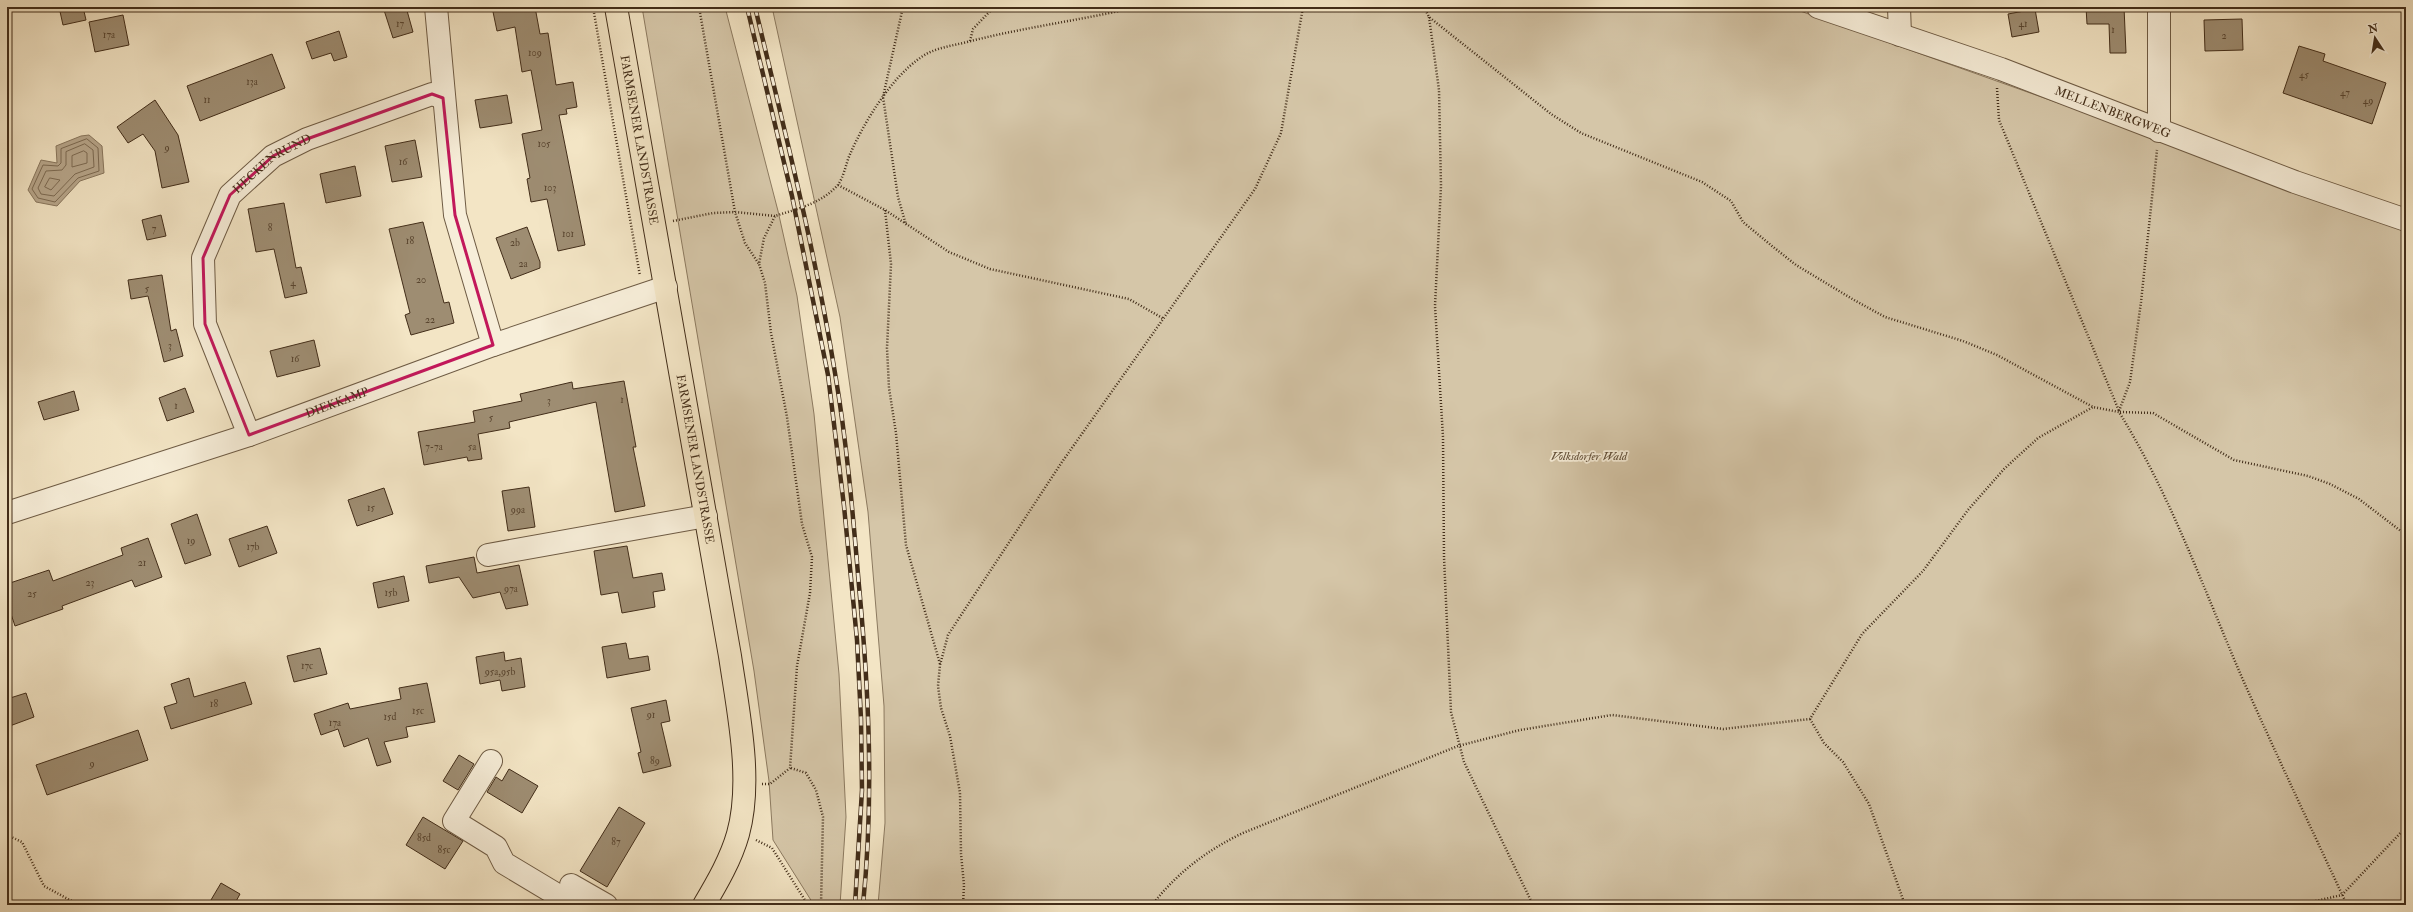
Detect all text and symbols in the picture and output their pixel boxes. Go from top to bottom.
house number: 17 [396,18,404,30]
house number: 41 [2019,18,2028,30]
north arrow [2355,18,2395,58]
text: N [2366,21,2380,36]
house number: 1 [2111,24,2115,36]
house number: 17a [103,29,116,41]
house number: 2 [2221,30,2227,42]
house number: 109 [528,47,542,59]
street label: FARMSENER LANDSTRASSE [617,54,661,226]
house number: 45 [2299,69,2309,81]
house number: 13a [246,76,259,88]
street label: MELLENBERGWEG [2053,83,2173,141]
house number: 47 [2340,87,2350,99]
house number: 11 [203,94,211,106]
house number: 49 [2363,95,2373,107]
street label: HECKENRUND [230,131,314,197]
house number: 105 [537,138,551,150]
house number: 9 [163,142,170,154]
house number: 16 [399,156,408,168]
house number: 103 [544,182,556,194]
house number: 8 [268,222,273,234]
house number: 7 [152,223,157,235]
house number: 101 [562,228,574,240]
house number: 18 [406,235,414,247]
house number: 2b [510,237,520,249]
house number: 2a [518,258,528,270]
house number: 20 [416,274,426,286]
house number: 4 [290,277,296,289]
house number: 5 [145,283,150,295]
house number: 22 [425,314,435,326]
house number: 3 [168,340,172,352]
house number: 16 [291,353,300,365]
street label: FARMSENER LANDSTRASSE [673,373,717,545]
street label: DIEKKAMP [303,385,371,422]
house number: 1 [620,394,624,406]
house number: 3 [547,395,551,407]
house number: 1 [174,400,178,412]
house number: 5 [489,412,494,424]
house number: 7-7a [425,441,444,453]
house number: 5a [468,441,477,453]
park label: Volksdorfer Wald [1551,449,1628,464]
house number: 15 [367,502,376,514]
house number: 99a [510,504,526,516]
house number: 19 [187,535,195,547]
house number: 17b [246,541,260,553]
house number: 21 [138,557,147,569]
house number: 23 [86,577,95,589]
house number: 97a [503,583,519,595]
house number: 15b [385,587,398,599]
house number: 25 [27,588,37,600]
house number: 17c [301,660,313,672]
house number: 95a,95b [484,666,515,678]
house number: 18 [210,698,218,710]
house number: 15c [412,705,424,717]
house number: 91 [646,709,656,721]
house number: 15d [384,711,397,723]
house number: 17a [329,717,342,729]
house number: 89 [650,755,660,767]
house number: 9 [88,758,95,770]
house number: 85d [417,832,431,844]
house number: 87 [611,836,621,848]
house number: 85c [437,844,451,856]

